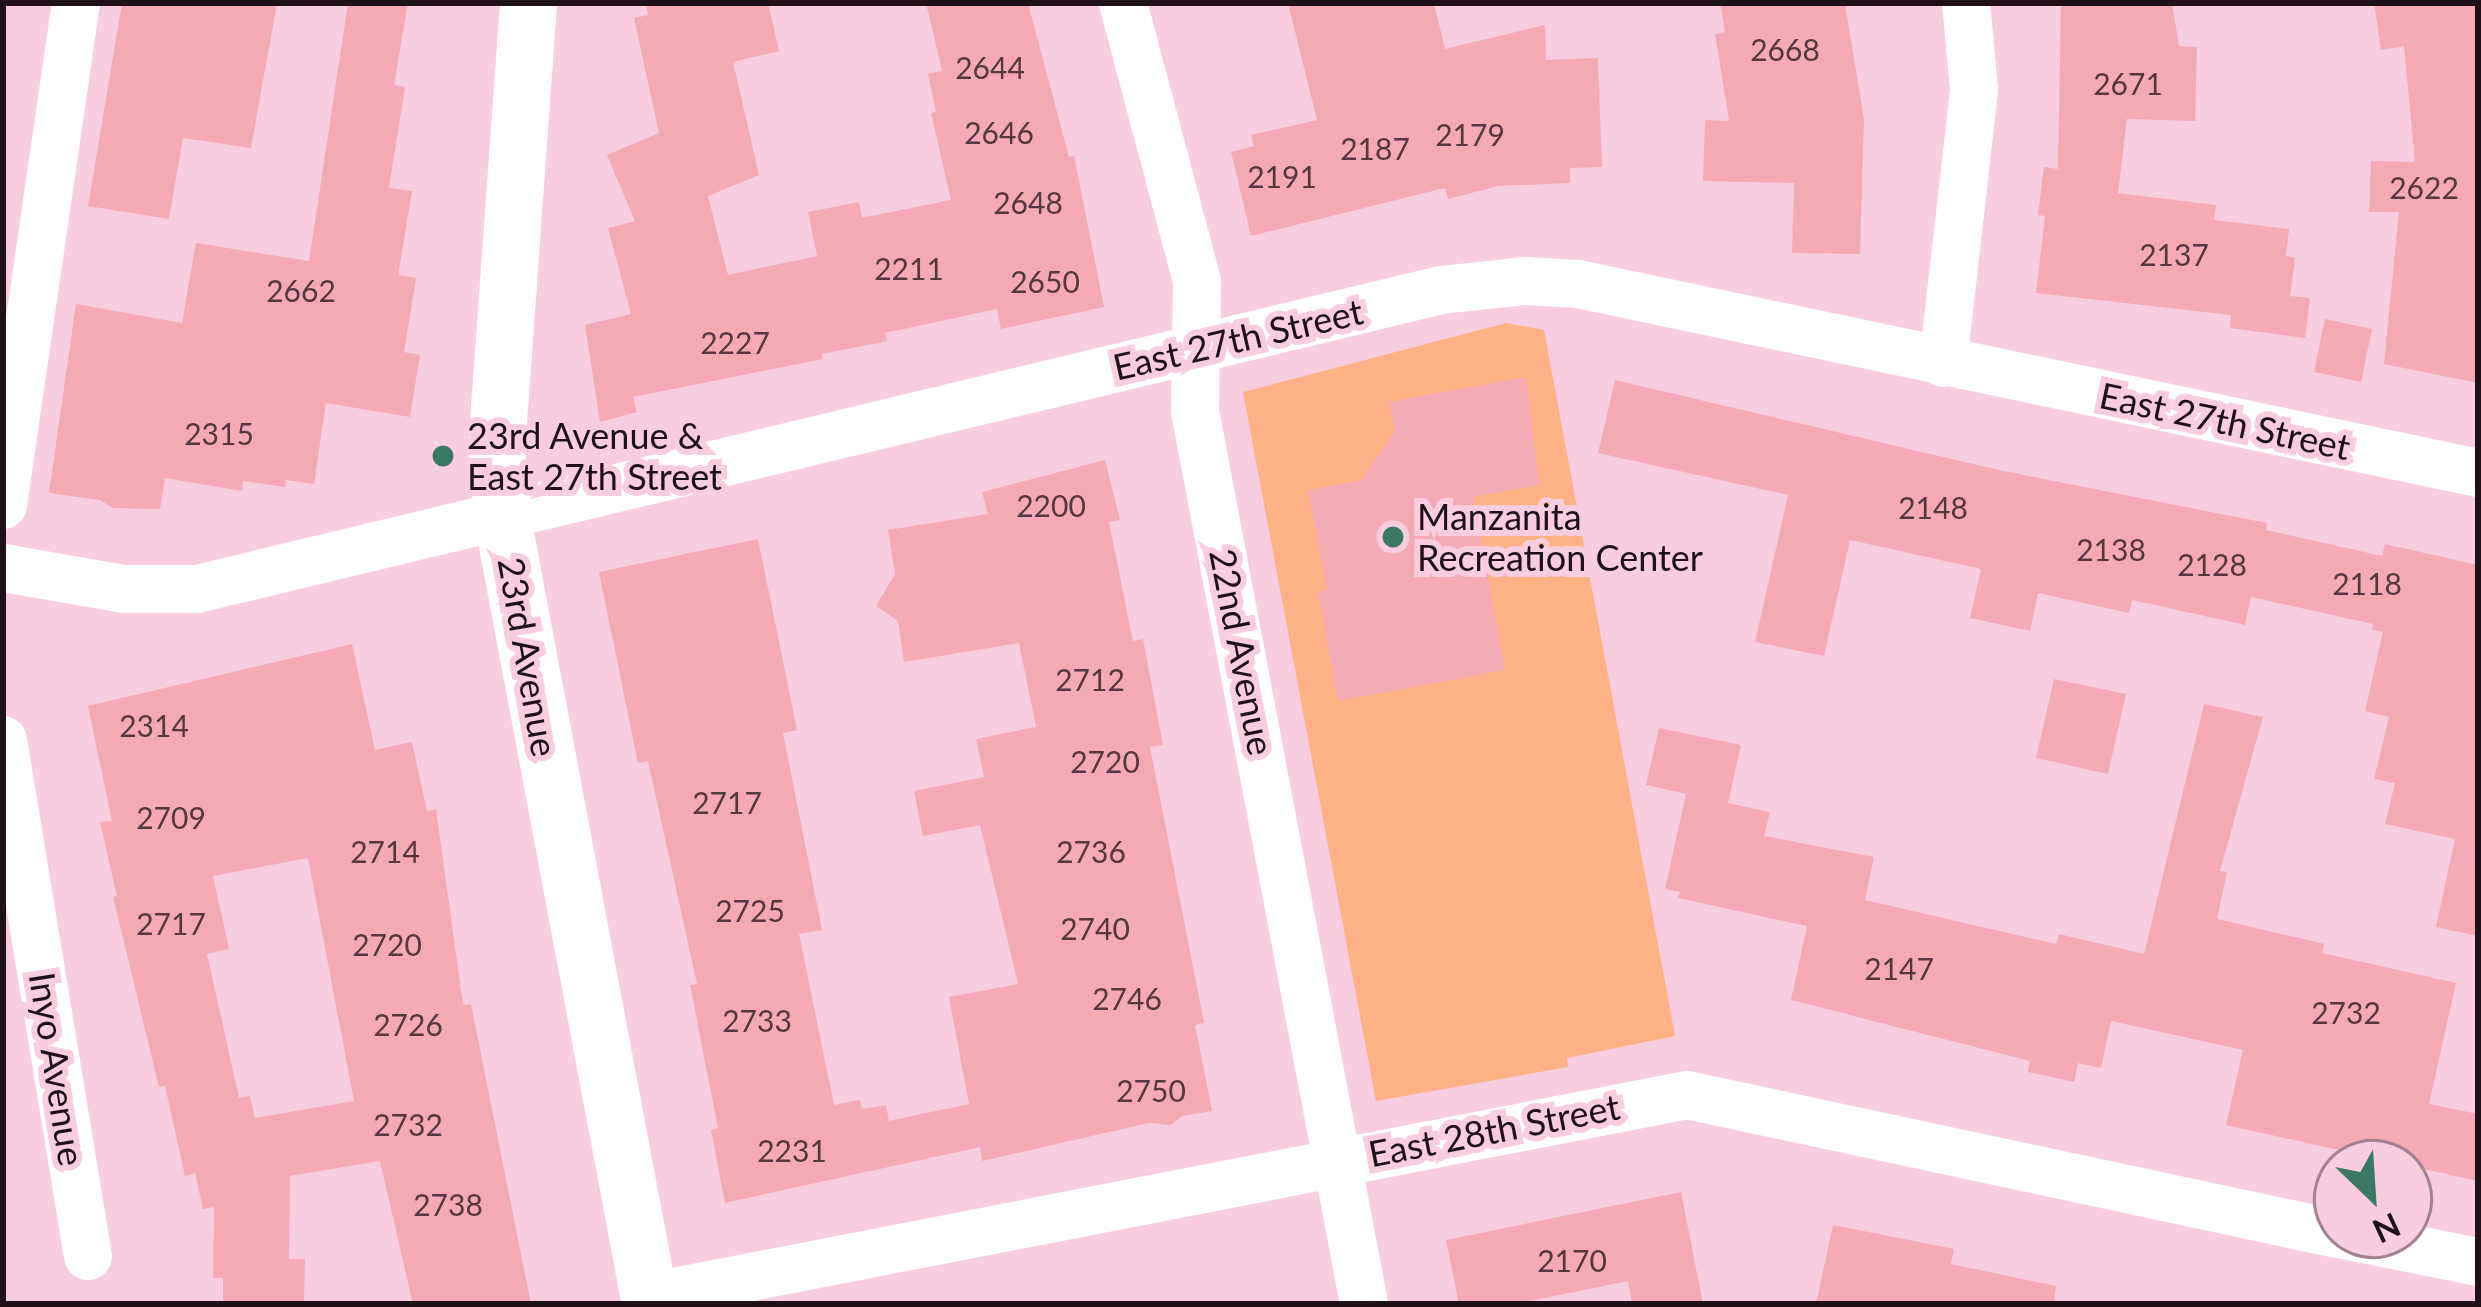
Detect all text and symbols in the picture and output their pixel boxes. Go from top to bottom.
house number: 2668 [1750,31,1820,67]
house number: 2644 [955,49,1025,85]
house number: 2671 [2093,65,2163,101]
house number: 2646 [964,114,1034,150]
house number: 2179 [1435,116,1505,152]
house number: 2187 [1340,130,1410,166]
house number: 2191 [1247,158,1317,194]
house number: 2622 [2389,169,2459,205]
house number: 2648 [993,184,1063,220]
house number: 2137 [2139,236,2209,272]
house number: 2211 [874,250,944,286]
house number: 2650 [1010,263,1080,299]
house number: 2662 [266,272,336,308]
street label: East 27th Street [1109,289,1367,389]
house number: 2227 [700,324,770,360]
street label: East 27th Street [2096,373,2354,469]
place label: 23rd Avenue & East 27th Street [467,413,722,498]
house number: 2315 [184,415,254,451]
marker: 23rd Avenue & East 27th Street [430,443,456,469]
house number: 2200 [1016,487,1086,523]
house number: 2148 [1898,489,1968,525]
place label: Manzanita Recreation Center [1417,494,1703,579]
marker: Manzanita Recreation Center [1380,524,1406,550]
house number: 2138 [2076,531,2146,567]
street label: 22nd Avenue [1201,545,1283,759]
house number: 2128 [2177,546,2247,582]
street label: 23rd Avenue [489,553,567,761]
house number: 2118 [2332,565,2402,601]
house number: 2712 [1055,661,1125,697]
house number: 2314 [119,707,189,743]
house number: 2720 [1070,743,1140,779]
house number: 2717 [692,784,762,820]
house number: 2709 [136,799,206,835]
house number: 2714 [350,833,420,869]
house number: 2736 [1056,833,1126,869]
house number: 2725 [715,892,785,928]
house number: 2717 [136,905,206,941]
house number: 2740 [1060,910,1130,946]
house number: 2720 [352,926,422,962]
house number: 2147 [1864,950,1934,986]
street label: Inyo Avenue [20,969,94,1169]
house number: 2746 [1092,980,1162,1016]
house number: 2732 [2311,994,2381,1030]
house number: 2733 [722,1002,792,1038]
house number: 2726 [373,1006,443,1042]
house number: 2750 [1116,1072,1186,1108]
street label: East 28th Street [1365,1084,1623,1176]
house number: 2732 [373,1106,443,1142]
house number: 2231 [757,1132,827,1168]
north arrow [2313,1139,2433,1259]
house number: 2738 [413,1186,483,1222]
text: N [2367,1205,2407,1252]
house number: 2170 [1537,1242,1607,1278]

